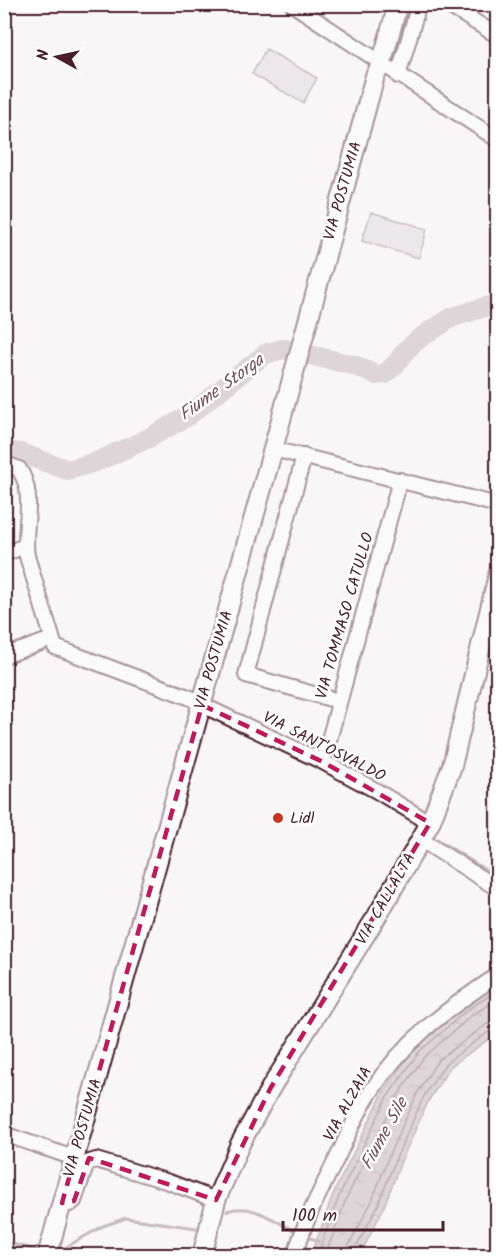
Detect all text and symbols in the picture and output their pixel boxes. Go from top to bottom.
north arrow [27,27,87,87]
text: N [31,48,57,62]
street label: VIA POSTUMIA [317,138,369,243]
water label: Fiume Storga [173,346,272,429]
street label: VIA TOMMASO CATULLO [309,530,381,702]
street label: VIA POSTUMIA [188,607,240,712]
street label: VIA SANT'OSVALDO [258,705,390,789]
place label: Lidl [290,806,315,831]
marker: Lidl [271,811,285,825]
street label: VIA CALLALTA [349,848,423,950]
street label: VIA ALZAIA [317,1062,379,1146]
street label: VIA POSTUMIA [57,1075,109,1180]
water label: Fiume Sile [353,1091,418,1175]
scale bar [283,1194,444,1232]
text: 100 m [292,1202,337,1231]

